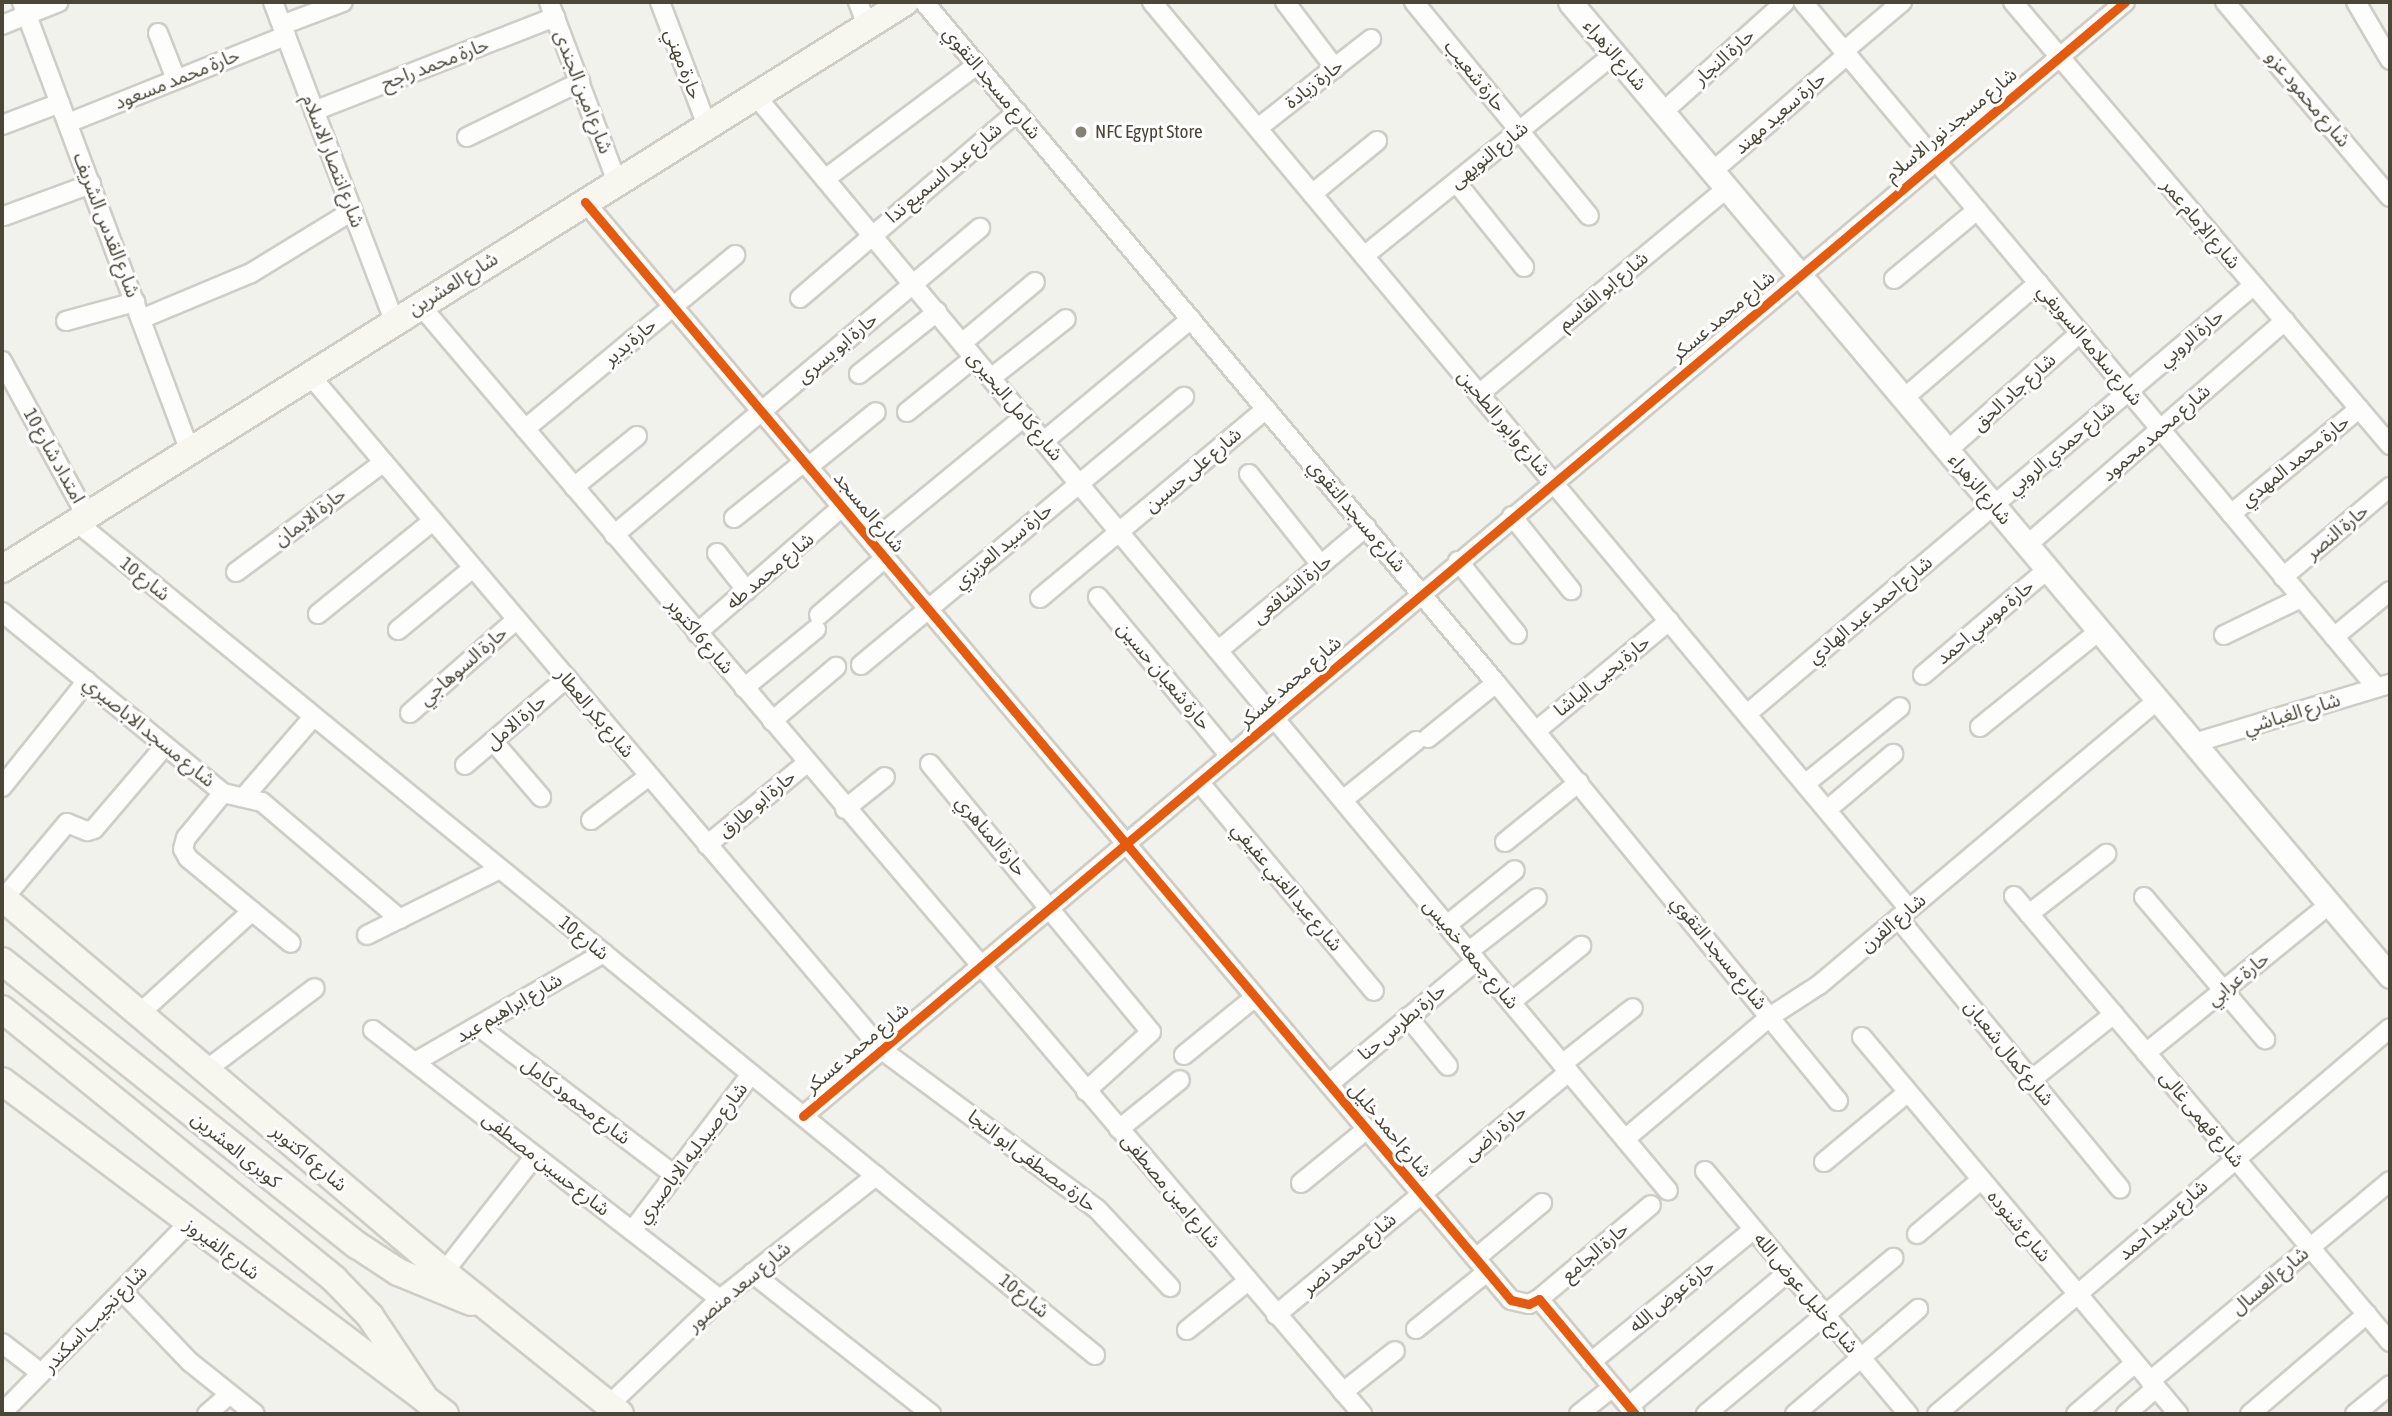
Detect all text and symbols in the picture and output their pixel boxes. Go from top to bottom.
street label: شارع الزهراء [1579,15,1651,95]
street label: شارع مسجد التقوي [938,22,1046,144]
street label: حارة النجار [1689,24,1759,90]
street label: حارة مهني [659,26,707,102]
street label: شارع امين الجندى [549,27,617,157]
street label: حارة محمد راجح [378,33,492,95]
street label: حارة شعيب [1439,35,1511,117]
street label: حارة محمد مسعود [111,44,243,114]
street label: شارع محمود عزو [2261,46,2355,152]
street label: حارة زيادة [1280,54,1348,114]
street label: شارع مسجد نور الاسلام [1880,63,2022,187]
street label: حارة سعيد مهند [1729,67,1831,159]
street label: شارع انتصار الاسلام [297,91,369,231]
street label: شارع النويهى [1445,117,1533,193]
street label: شارع عبد السميع ندا [881,118,1007,228]
place label: NFC Egypt Store [1095,121,1203,143]
marker: NFC Egypt Store [1073,124,1089,140]
street label: شارع القدس الشريف [68,149,144,301]
street label: شارع الإمام عمر [2157,174,2245,274]
street label: شارع العشرين [404,247,502,321]
street label: شارع ابو القاسم [1553,247,1653,335]
street label: شارع محمد عسكر [1667,266,1779,366]
street label: شارع سلامه السويفي [2033,280,2147,410]
street label: حارة الروبي [2154,304,2228,372]
street label: حارة ابو يسرى [792,308,882,388]
street label: حارة بدير [599,313,661,371]
street label: شارع كامل البحيرى [962,346,1068,466]
street label: شارع جاد الحق [1967,348,2061,436]
street label: شارع وابور الطحين [1453,365,1555,481]
street label: شارع محمد محمود [2097,380,2215,486]
street label: شارع حمدي الروبي [2003,396,2119,500]
street label: امتداد شارع 10 [18,404,90,508]
street label: حارة محمد المهدي [2236,410,2354,512]
street label: شارع على حسين [1140,423,1246,517]
street label: شارع الزهراء [1944,449,2016,529]
street label: شارع مسجد التقوي [1303,455,1411,577]
street label: شارع المسجد [829,467,909,557]
street label: حارة الايمان [270,483,350,551]
street label: حارة سيد العزيزي [949,498,1057,594]
street label: حارة النصر [2301,499,2373,565]
street label: شارع محمد طه [721,528,819,614]
street label: حارة الشافعى [1248,549,1336,629]
street label: شارع احمد عبد الهادي [1803,551,1937,669]
street label: شارع 10 [115,552,175,606]
street label: حارة موسي احمد [1932,575,2038,669]
street label: شارع 6 اكتوبر [662,593,738,679]
street label: حارة شعبان حسين [1112,617,1216,735]
street label: حارة السوهاجي [414,622,512,710]
street label: حارة يحيى الباشا [1550,630,1654,722]
street label: شارع محمد عسكر [1234,631,1346,733]
street label: شارع بكر العطار [551,664,639,762]
street label: شارع مسجد الاباصيري [78,672,220,792]
street label: شارع الغباشي [2241,688,2343,740]
street label: حارة الامل [481,690,551,754]
street label: حارة ابو طارق [714,765,800,843]
street label: حارة المناهري [951,791,1031,881]
street label: شارع عبد الغني عفيفي [1227,818,1347,956]
street label: شارع الفرن [1855,889,1931,957]
street label: شارع مسجد التقوي [1666,891,1772,1015]
street label: شارع جمعه خميس [1418,894,1524,1014]
street label: شارع 10 [554,911,614,965]
street label: حارة عرابي [2202,947,2274,1011]
street label: شارع ابراهيم عيد [452,968,566,1048]
street label: حارة بطرس حنا [1353,979,1451,1065]
street label: شارع كمال شعبان [1959,995,2059,1111]
street label: شارع محمد عسكر [801,998,913,1098]
street label: شارع محمود كامل [517,1053,635,1149]
street label: شارع فهمى غالى [2155,1066,2249,1172]
street label: شارع صيدليه الاباصيري [632,1078,752,1228]
street label: شارع احمد خليل [1344,1078,1436,1182]
street label: حارة راضى [1459,1100,1531,1166]
street label: حارة مصطفى ابو النجا [963,1105,1101,1217]
street label: كوبرى العشرين [187,1107,285,1193]
street label: شارع حسين مصطفى [478,1107,614,1221]
street label: شارع 6 اكتوبر [266,1120,352,1196]
street label: شارع امين مصطفى [1116,1129,1226,1253]
street label: شارع سيد احمد [2114,1175,2212,1265]
street label: شارع شنوده [1982,1185,2056,1267]
street label: شارع محمد نصر [1297,1208,1401,1300]
street label: شارع الفيروز [180,1213,264,1285]
street label: حارة الجامع [1557,1217,1633,1287]
street label: شارع خليل عوض الله [1749,1228,1863,1358]
street label: شارع سعد منصور [683,1237,795,1337]
street label: شارع العسال [2227,1242,2313,1320]
street label: حارة عوض الله [1625,1255,1719,1337]
street label: شارع نجيب اسكندر [38,1261,152,1377]
street label: شارع 10 [994,1269,1054,1323]

